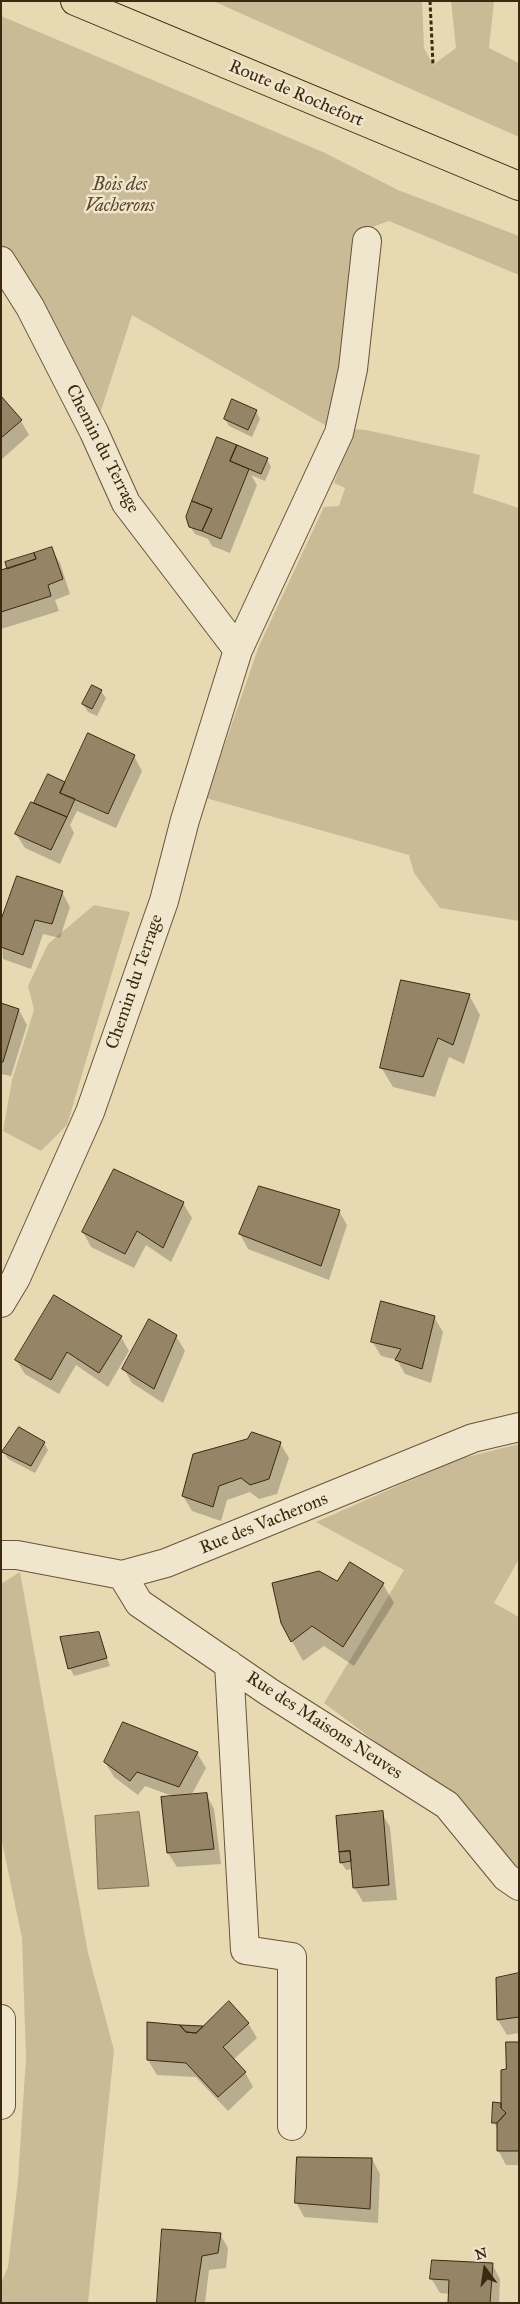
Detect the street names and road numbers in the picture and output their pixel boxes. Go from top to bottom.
street label: Route de Rochefort [225,56,367,132]
street label: Chemin du Terrage [60,381,144,517]
street label: Chemin du Terrage [102,912,168,1052]
street label: Rue des Vacherons [197,1488,331,1560]
street label: Rue des Maisons Neuves [242,1667,406,1785]

